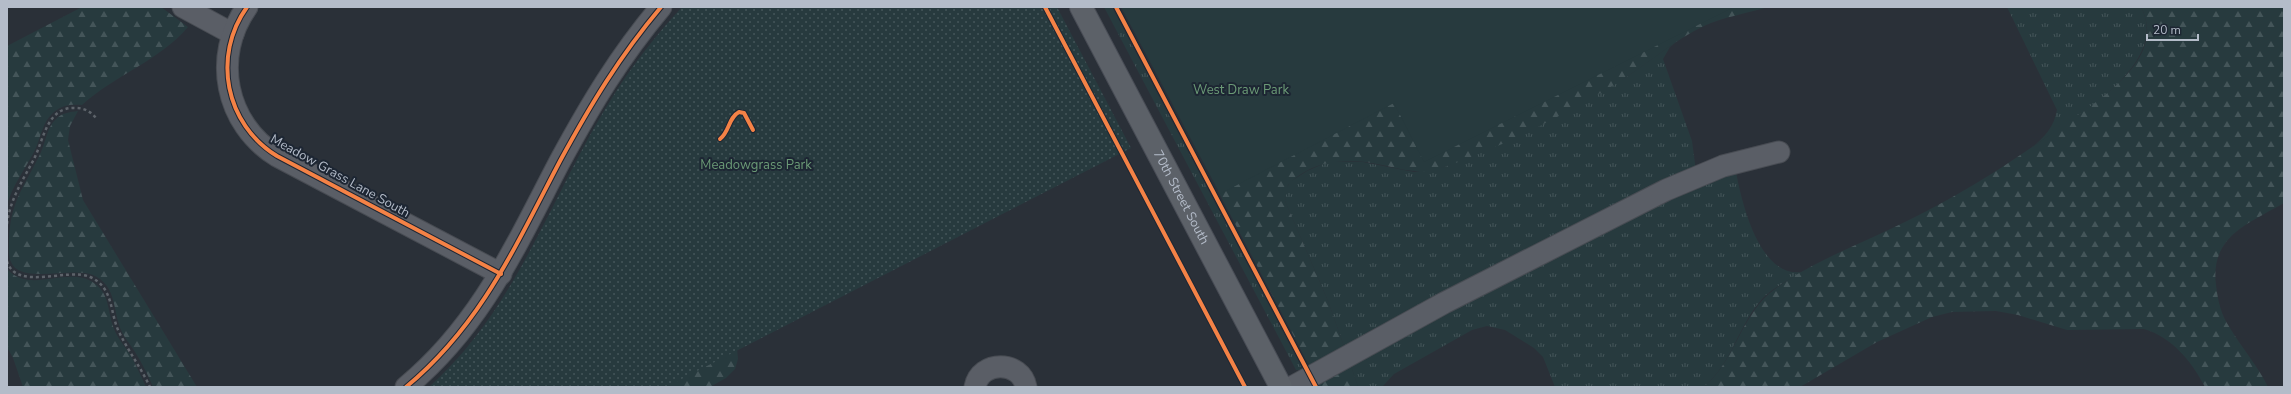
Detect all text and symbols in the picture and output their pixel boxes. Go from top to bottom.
scale bar [2147,16,2198,42]
text: 20 m [2153,22,2181,38]
park label: West Draw Park [1193,81,1289,99]
street label: Meadow Grass Lane South [267,130,413,222]
street label: 70th Street South [1149,147,1213,248]
park label: Meadowgrass Park [700,156,812,174]

